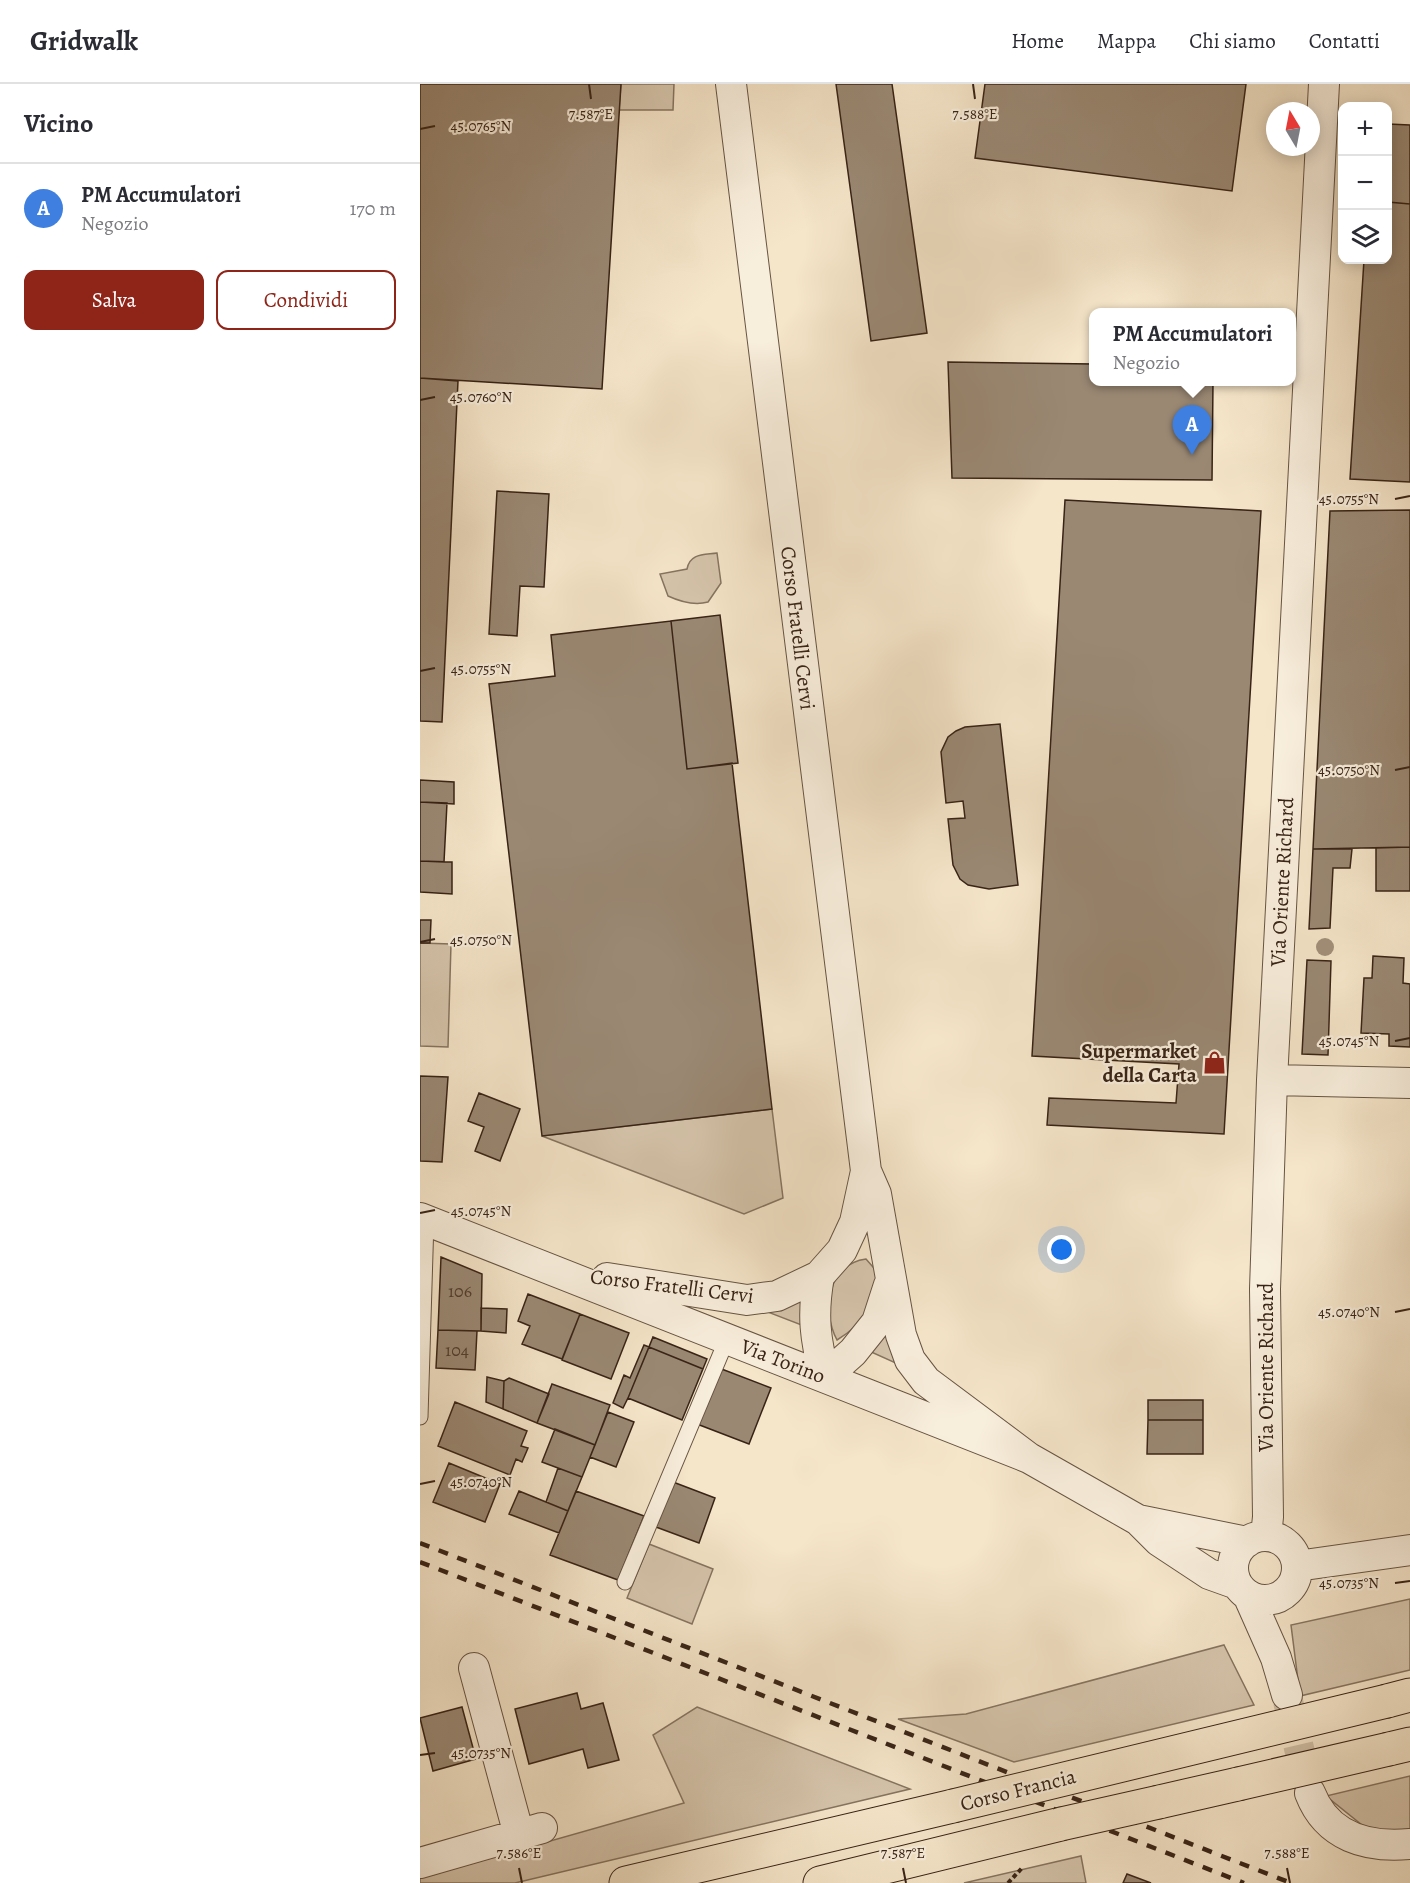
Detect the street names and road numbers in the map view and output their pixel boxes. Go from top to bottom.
street label: Corso Fratelli Cervi [774,545,822,711]
street label: Via Oriente Richard [1264,796,1300,968]
street label: Corso Fratelli Cervi [589,1262,755,1310]
street label: Via Oriente Richard [1252,1282,1280,1453]
street label: Via Torino [736,1332,829,1390]
street label: Corso Francia [957,1762,1079,1818]

